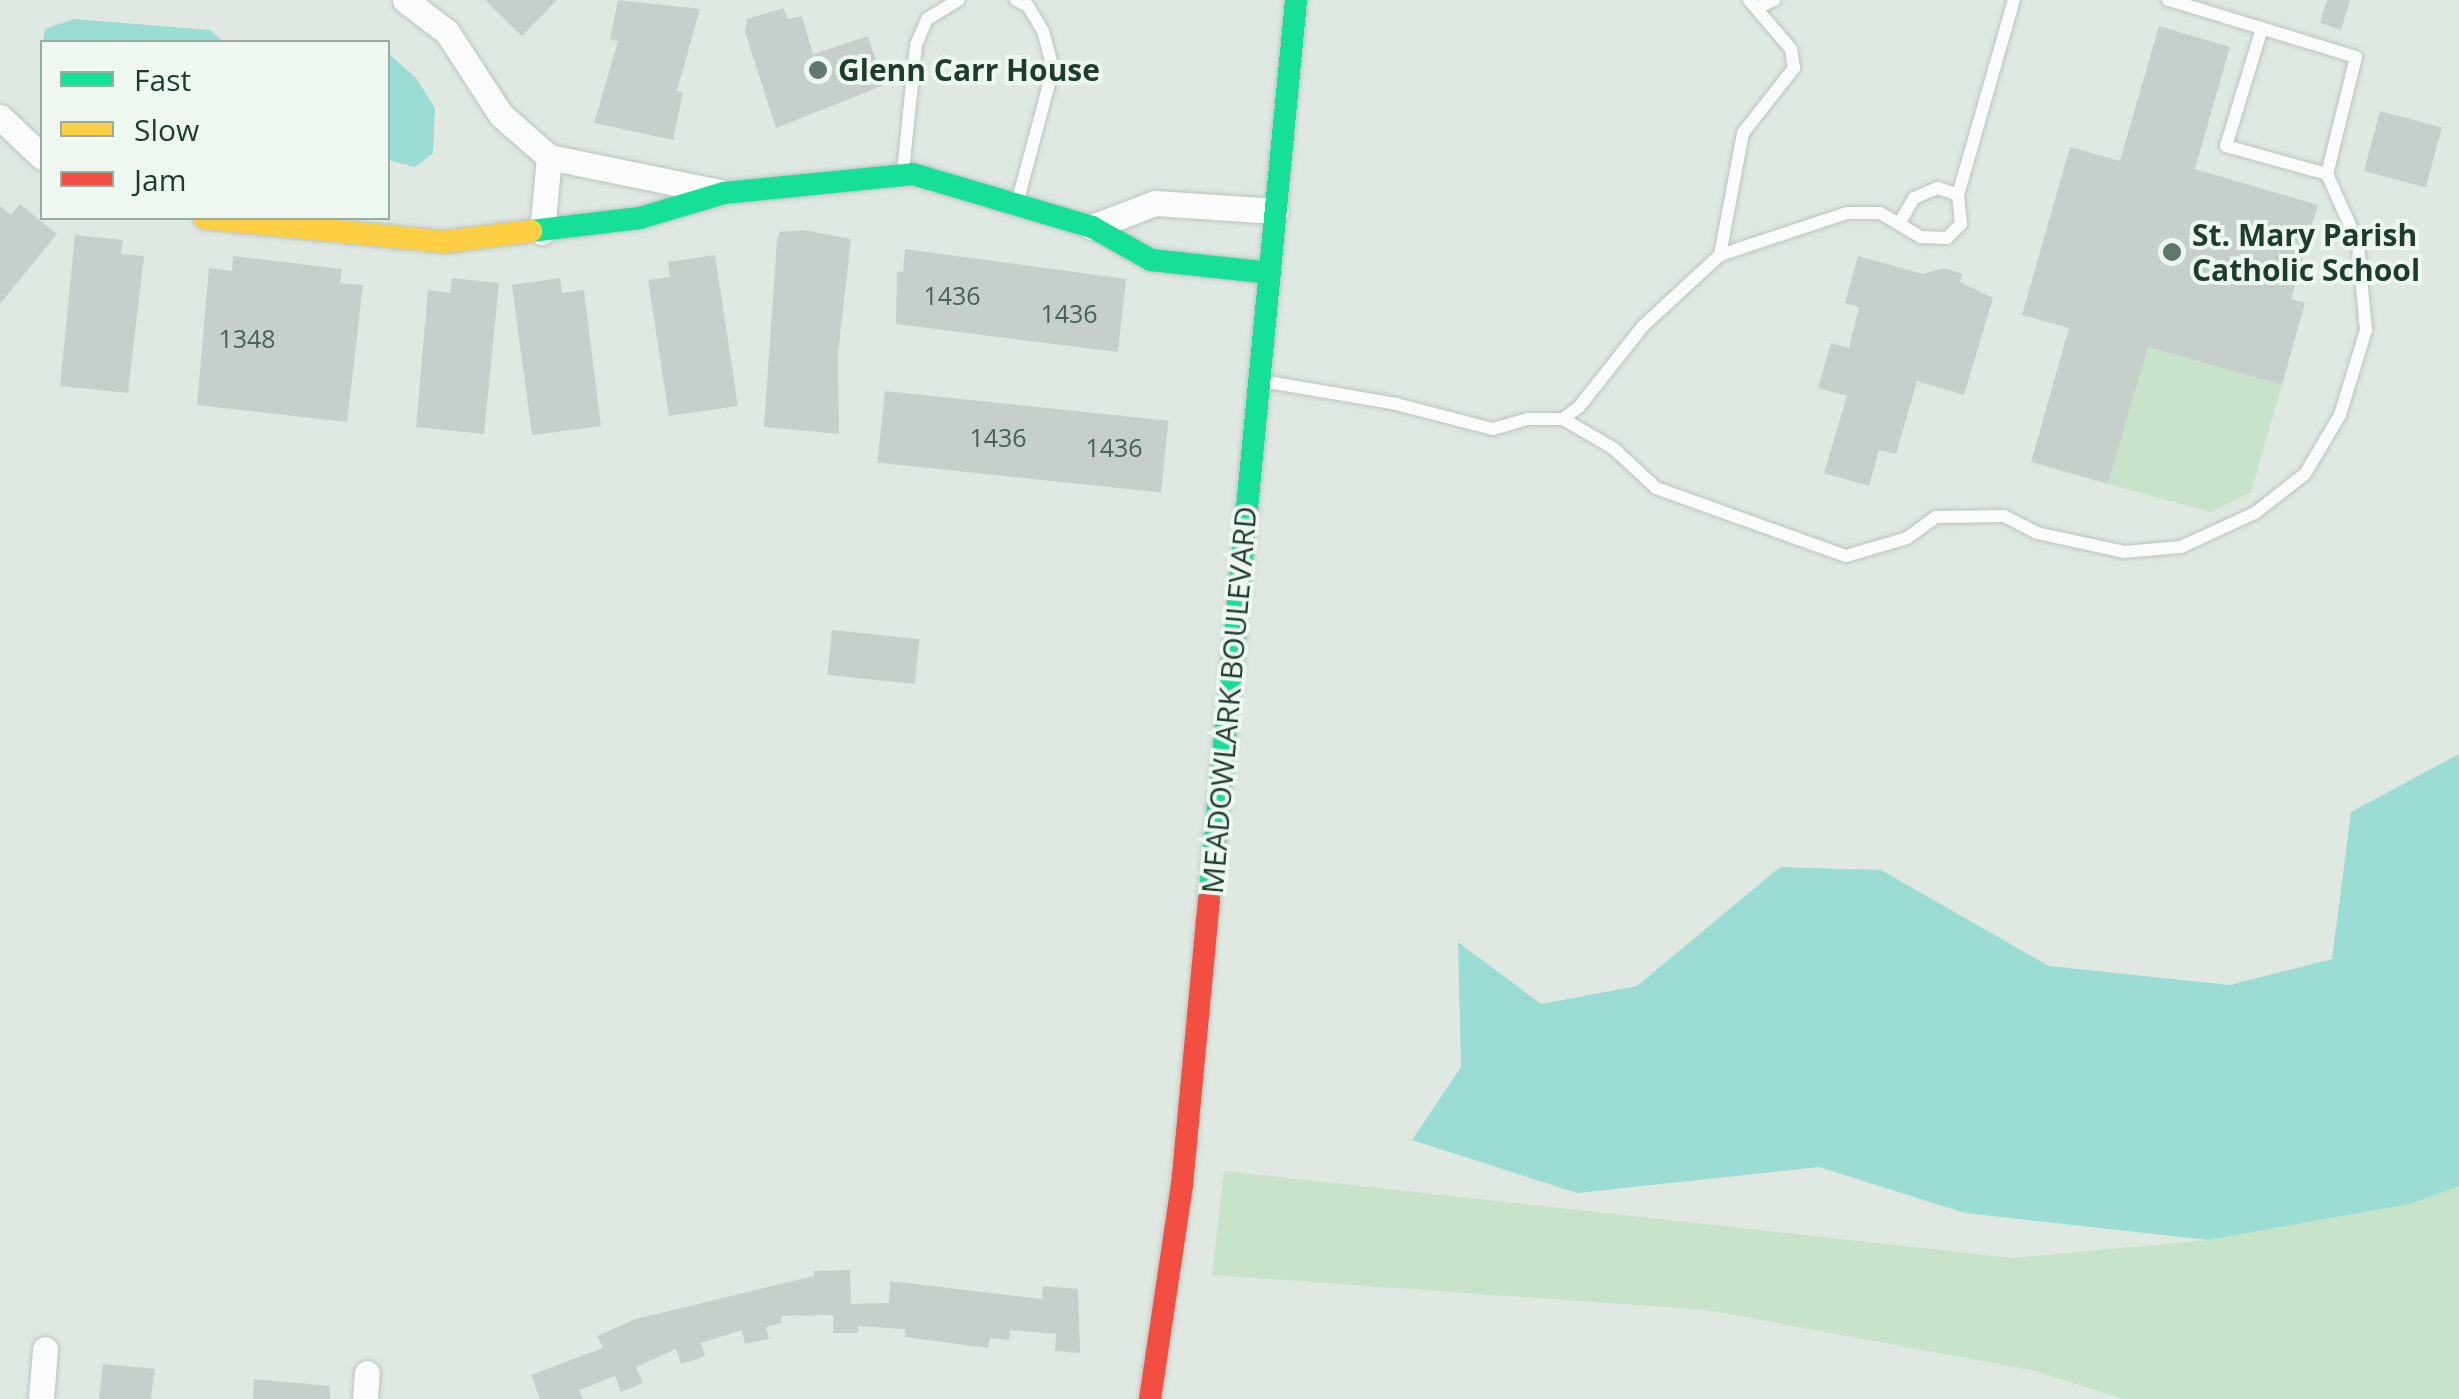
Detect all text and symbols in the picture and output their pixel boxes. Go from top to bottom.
legend [40,40,390,220]
place label: Glenn Carr House [838,52,1100,88]
text: Fast [134,59,191,100]
marker: Glenn Carr House [807,59,829,81]
text: Slow [134,109,199,150]
text: Jam [134,159,187,200]
place label: St. Mary Parish Catholic School [2192,217,2420,288]
marker: St. Mary Parish Catholic School [2161,241,2183,263]
house number: 1436 [923,280,981,310]
house number: 1436 [1040,298,1098,328]
house number: 1348 [218,323,276,353]
house number: 1436 [969,422,1027,452]
house number: 1436 [1085,432,1143,462]
street label: MEADOWLARK BOULEVARD [1194,505,1264,895]

